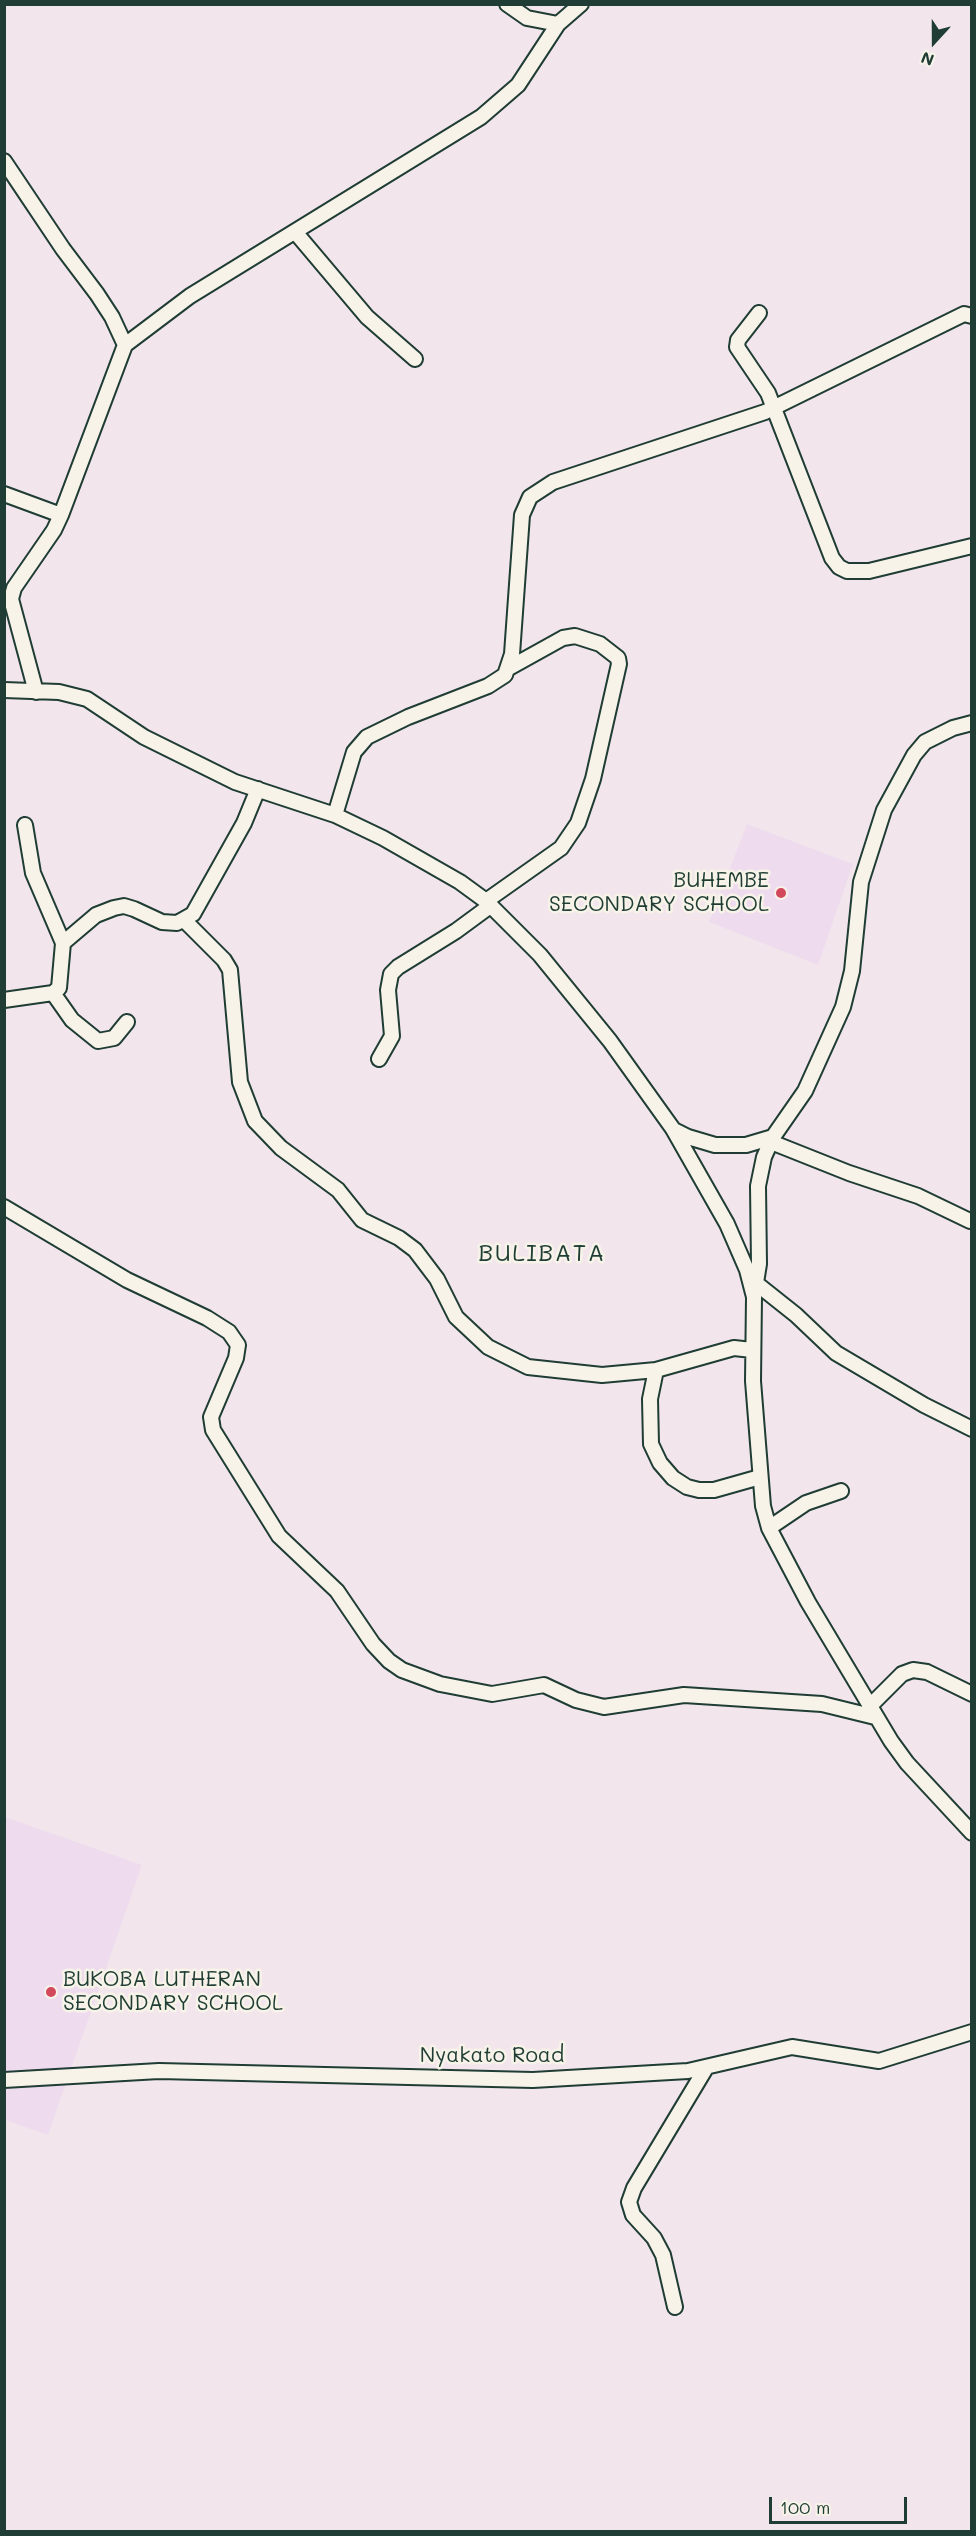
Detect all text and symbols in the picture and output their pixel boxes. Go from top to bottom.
north arrow [904,12,964,72]
text: N [918,47,937,71]
place label: BUHEMBE SECONDARY SCHOOL [549,868,769,918]
marker: BUHEMBE SECONDARY SCHOOL [774,886,788,900]
district label: BULIBATA [478,1240,606,1268]
place label: BUKOBA LUTHERAN SECONDARY SCHOOL [63,1967,283,2017]
marker: BUKOBA LUTHERAN SECONDARY SCHOOL [44,1985,58,1999]
street label: Nyakato Road [420,2043,564,2069]
scale bar [772,2485,910,2523]
text: 100 m [780,2495,830,2519]

